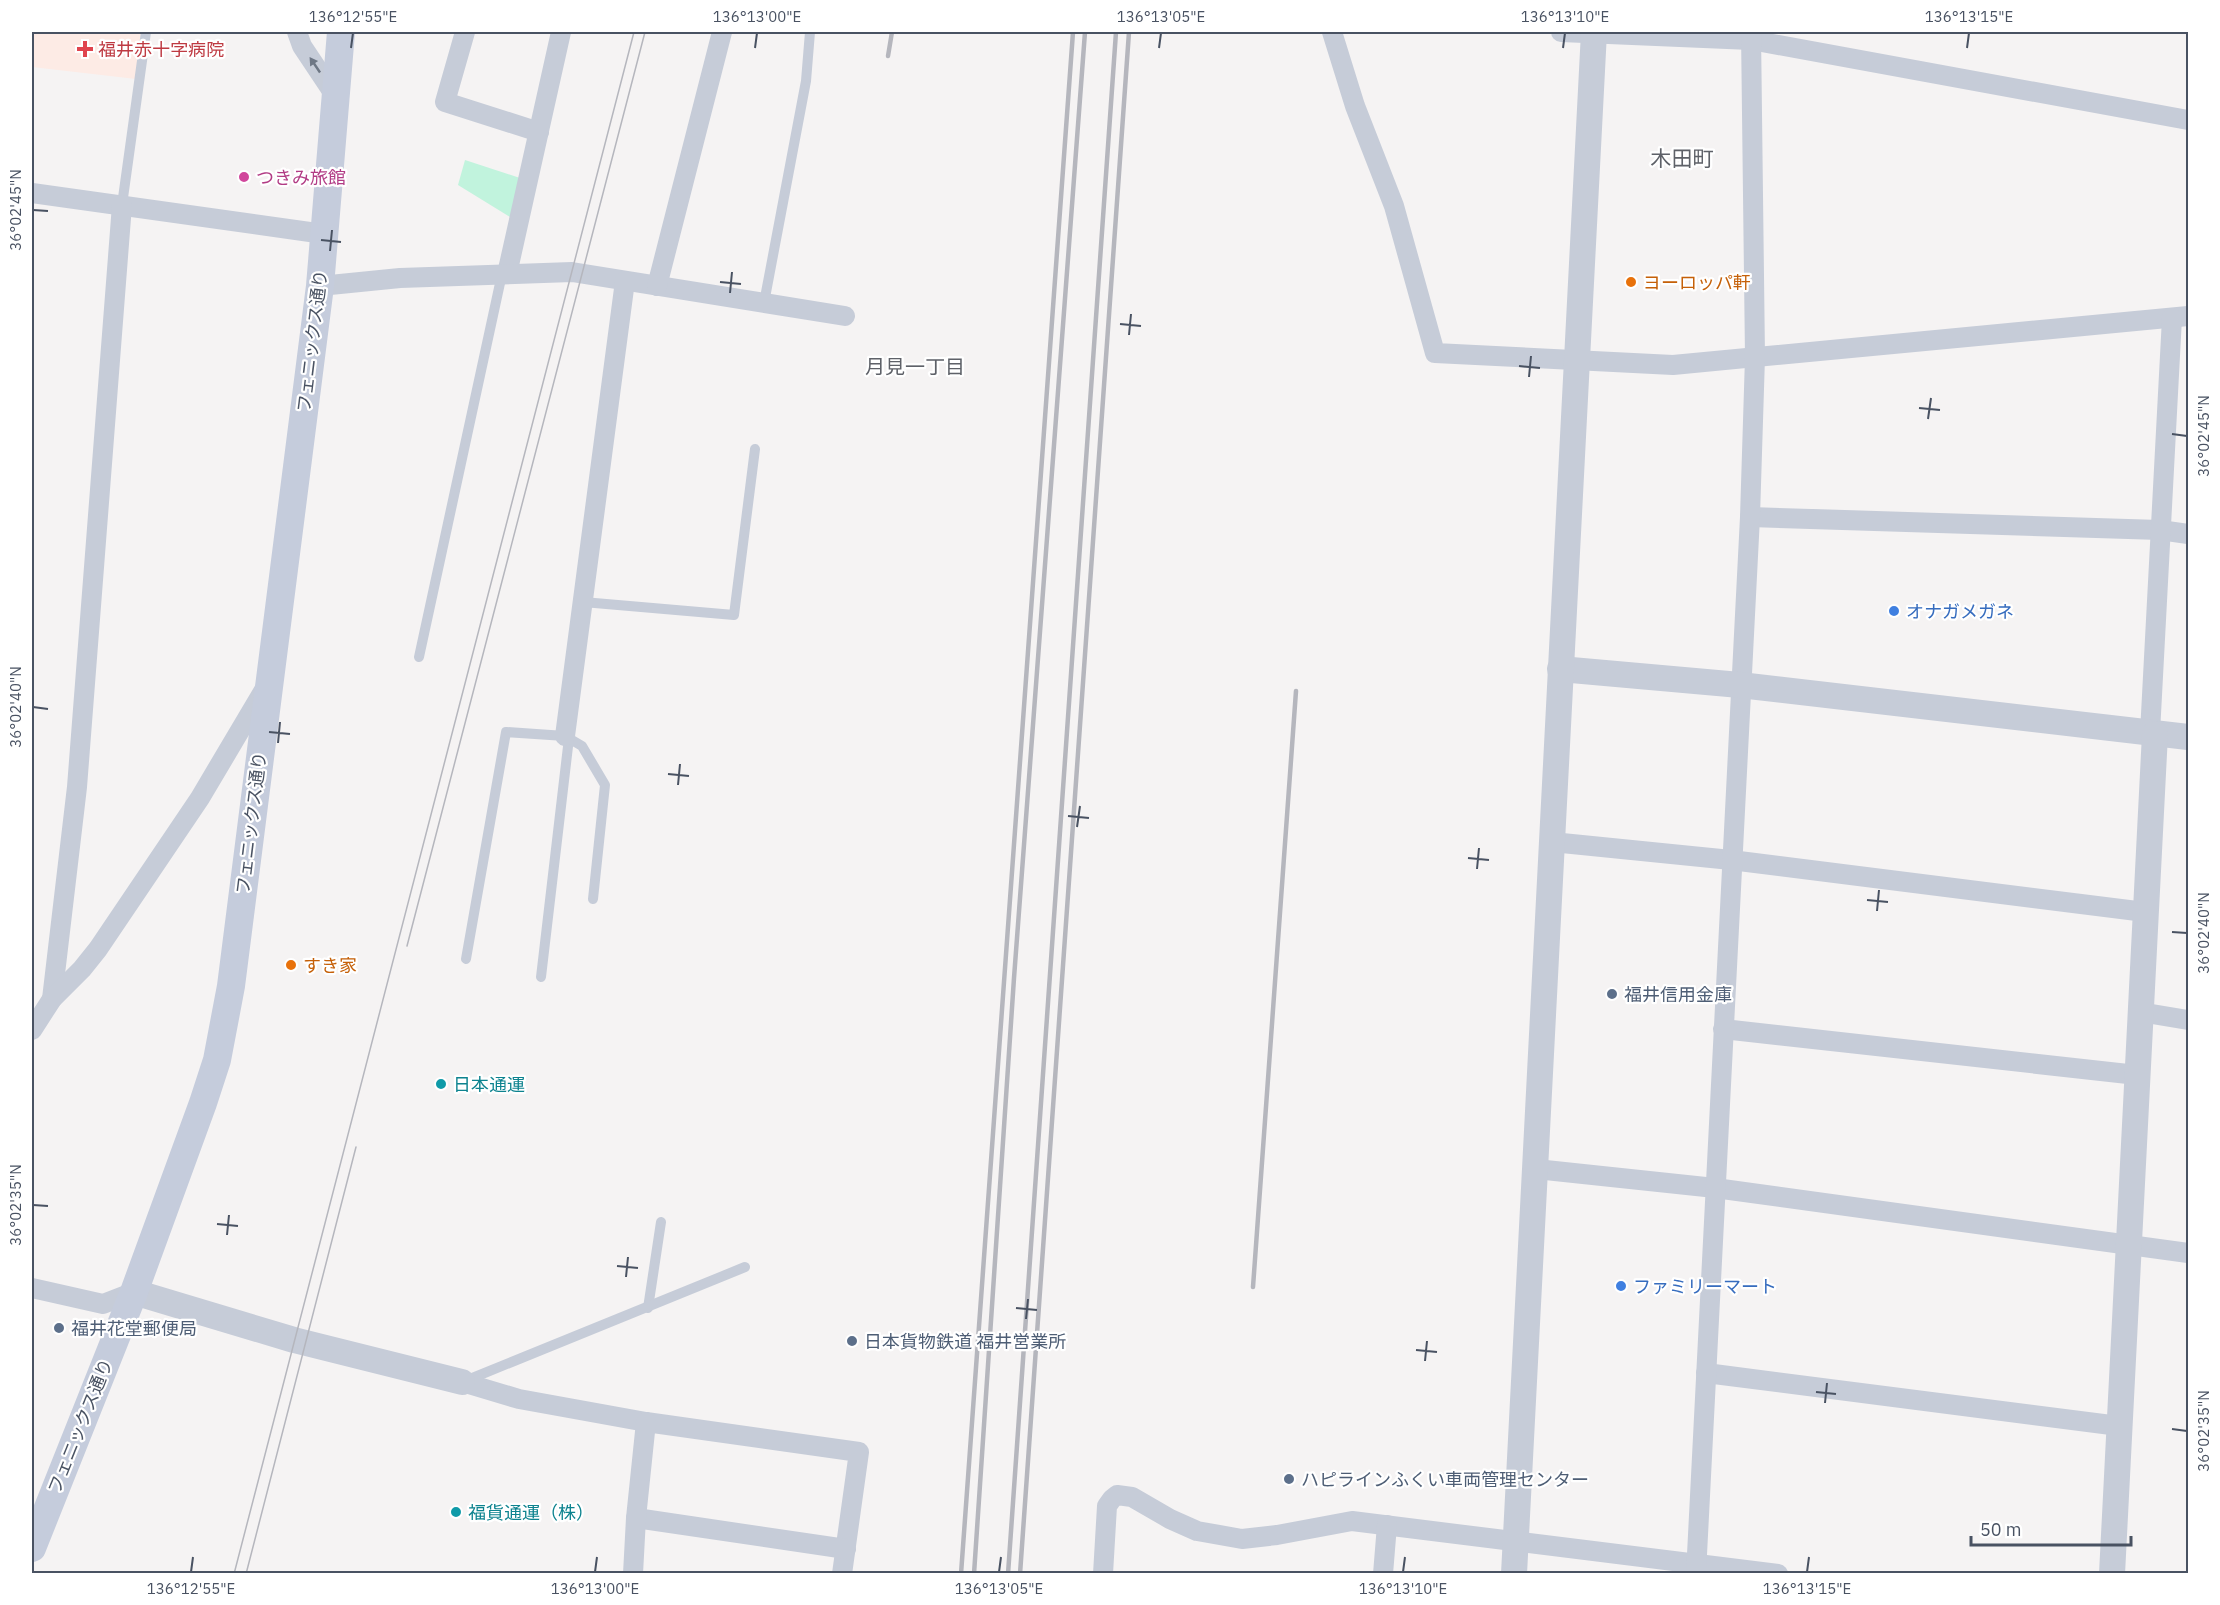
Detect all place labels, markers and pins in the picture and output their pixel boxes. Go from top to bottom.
place label: 福井赤十字病院 [98,38,224,61]
marker: 福井赤十字病院 [76,40,94,58]
place label: つきみ旅館 [256,166,346,189]
marker: つきみ旅館 [237,170,251,184]
place label: ヨーロッパ軒 [1643,271,1751,294]
marker: ヨーロッパ軒 [1624,275,1638,289]
place label: オナガメガネ [1906,600,2014,623]
marker: オナガメガネ [1887,604,1901,618]
place label: すき家 [303,954,357,977]
marker: すき家 [284,958,298,972]
place label: 福井信用金庫 [1624,983,1732,1006]
marker: 福井信用金庫 [1605,987,1619,1001]
place label: 日本通運 [453,1073,525,1096]
marker: 日本通運 [434,1077,448,1091]
place label: ファミリーマート [1633,1275,1777,1298]
marker: ファミリーマート [1614,1279,1628,1293]
place label: 福井花堂郵便局 [71,1317,197,1340]
marker: 福井花堂郵便局 [52,1321,66,1335]
place label: 日本貨物鉄道 福井営業所 [864,1330,1066,1353]
marker: 日本貨物鉄道 福井営業所 [845,1334,859,1348]
place label: ハピラインふくい車両管理センター [1301,1468,1589,1491]
marker: ハピラインふくい車両管理センター [1282,1472,1296,1486]
place label: 福貨通運（株） [468,1501,594,1524]
marker: 福貨通運（株） [449,1505,463,1519]

